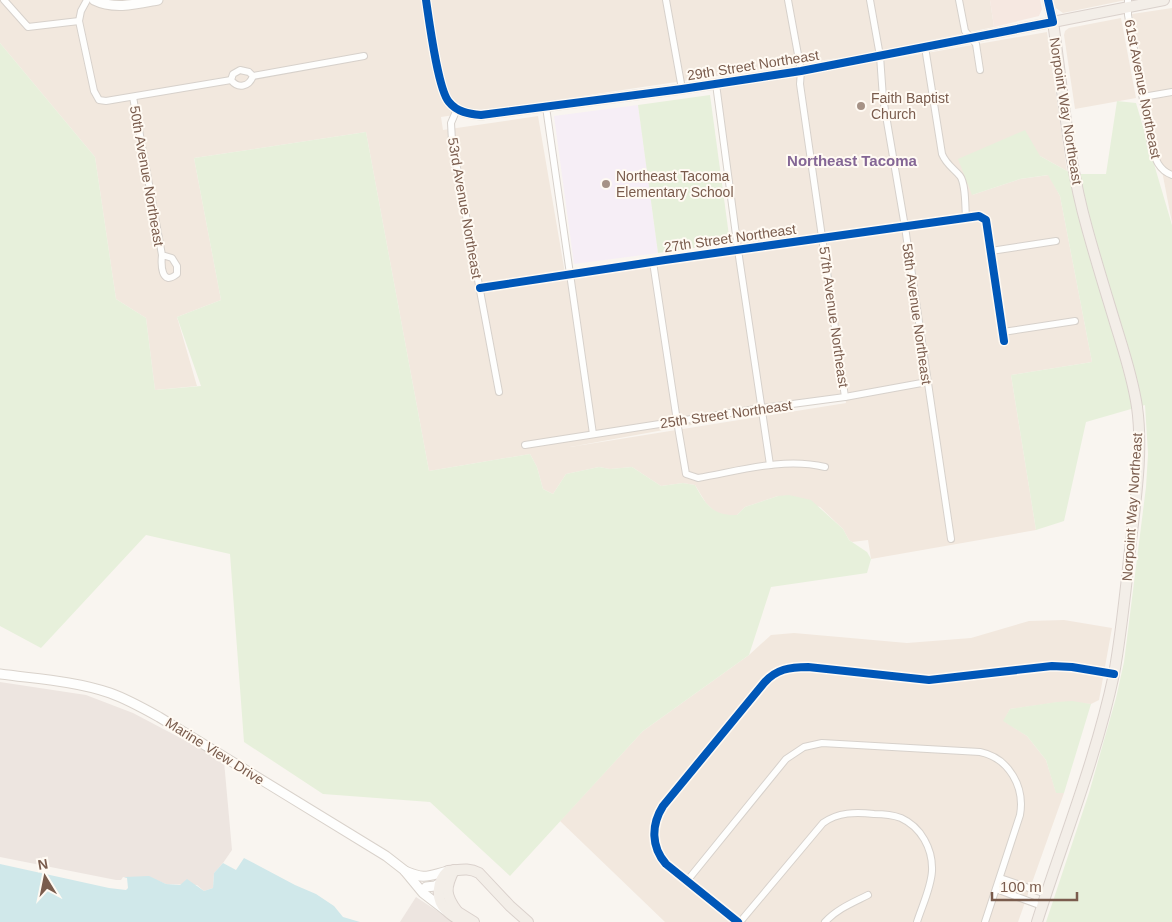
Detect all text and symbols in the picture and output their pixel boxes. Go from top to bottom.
street label: 61st Avenue Northeast [1122,18,1164,160]
street label: Norpoint Way Northeast [1046,36,1086,186]
street label: 29th Street Northeast [686,47,820,83]
place label: Faith Baptist Church [871,90,949,122]
marker: Faith Baptist Church [855,100,867,112]
street label: 50th Avenue Northeast [127,105,167,248]
street label: 53rd Avenue Northeast [445,136,485,280]
district label: Northeast Tacoma [787,152,918,169]
place label: Northeast Tacoma Elementary School [616,168,734,200]
marker: Northeast Tacoma Elementary School [600,178,612,190]
street label: 27th Street Northeast [663,221,797,255]
street label: 58th Avenue Northeast [899,242,935,386]
street label: 57th Avenue Northeast [816,245,852,389]
street label: 25th Street Northeast [659,397,793,431]
street label: Norpoint Way Northeast [1119,432,1145,582]
street label: Marine View Drive [163,714,267,788]
north arrow [20,852,70,902]
text: N [36,855,49,873]
scale bar [992,870,1077,902]
text: 100 m [1000,878,1042,895]

